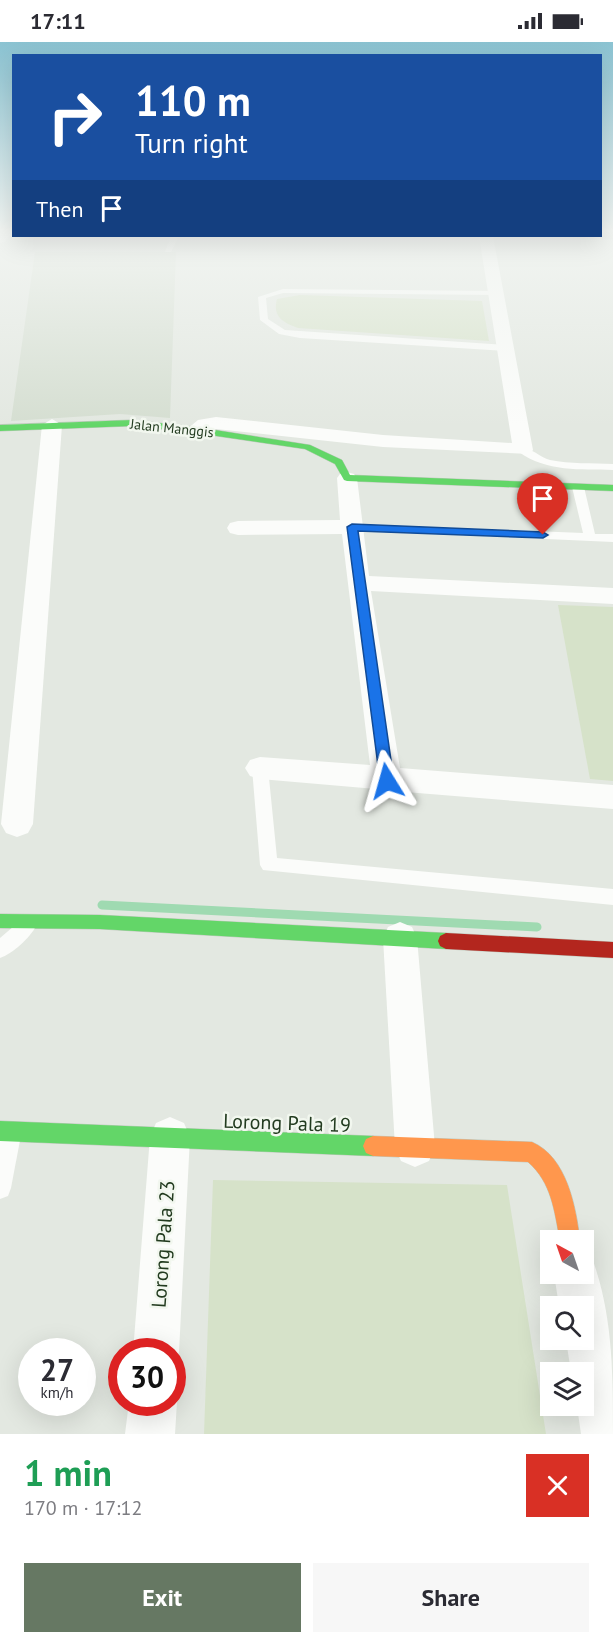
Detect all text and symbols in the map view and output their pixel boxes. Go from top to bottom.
text: 17:11 [30,7,86,35]
text: 110 m [135,73,251,128]
icon: right [36,78,114,156]
text: Turn right [135,126,248,160]
icon: arrive [95,192,128,225]
text: Then [36,195,83,223]
street label: Jalan Manggis [128,415,215,441]
pin [517,473,568,535]
icon: arrive [526,482,559,515]
position arrow [355,749,419,813]
street label: Lorong Pala 19 [223,1108,351,1138]
street label: Lorong Pala 23 [146,1179,180,1309]
north arrow [540,1230,594,1284]
map controls [540,1230,594,1416]
button: search [540,1296,594,1350]
speed limit sign: 30 [108,1338,186,1416]
text: 27 [40,1350,74,1389]
button: layers [540,1362,594,1416]
text: km/h [41,1383,73,1402]
text: 1 min [24,1449,112,1496]
button: close [526,1454,589,1517]
text: 170 m · 17:12 [24,1495,142,1521]
button: Exit [24,1563,301,1632]
button: Share [313,1563,589,1632]

